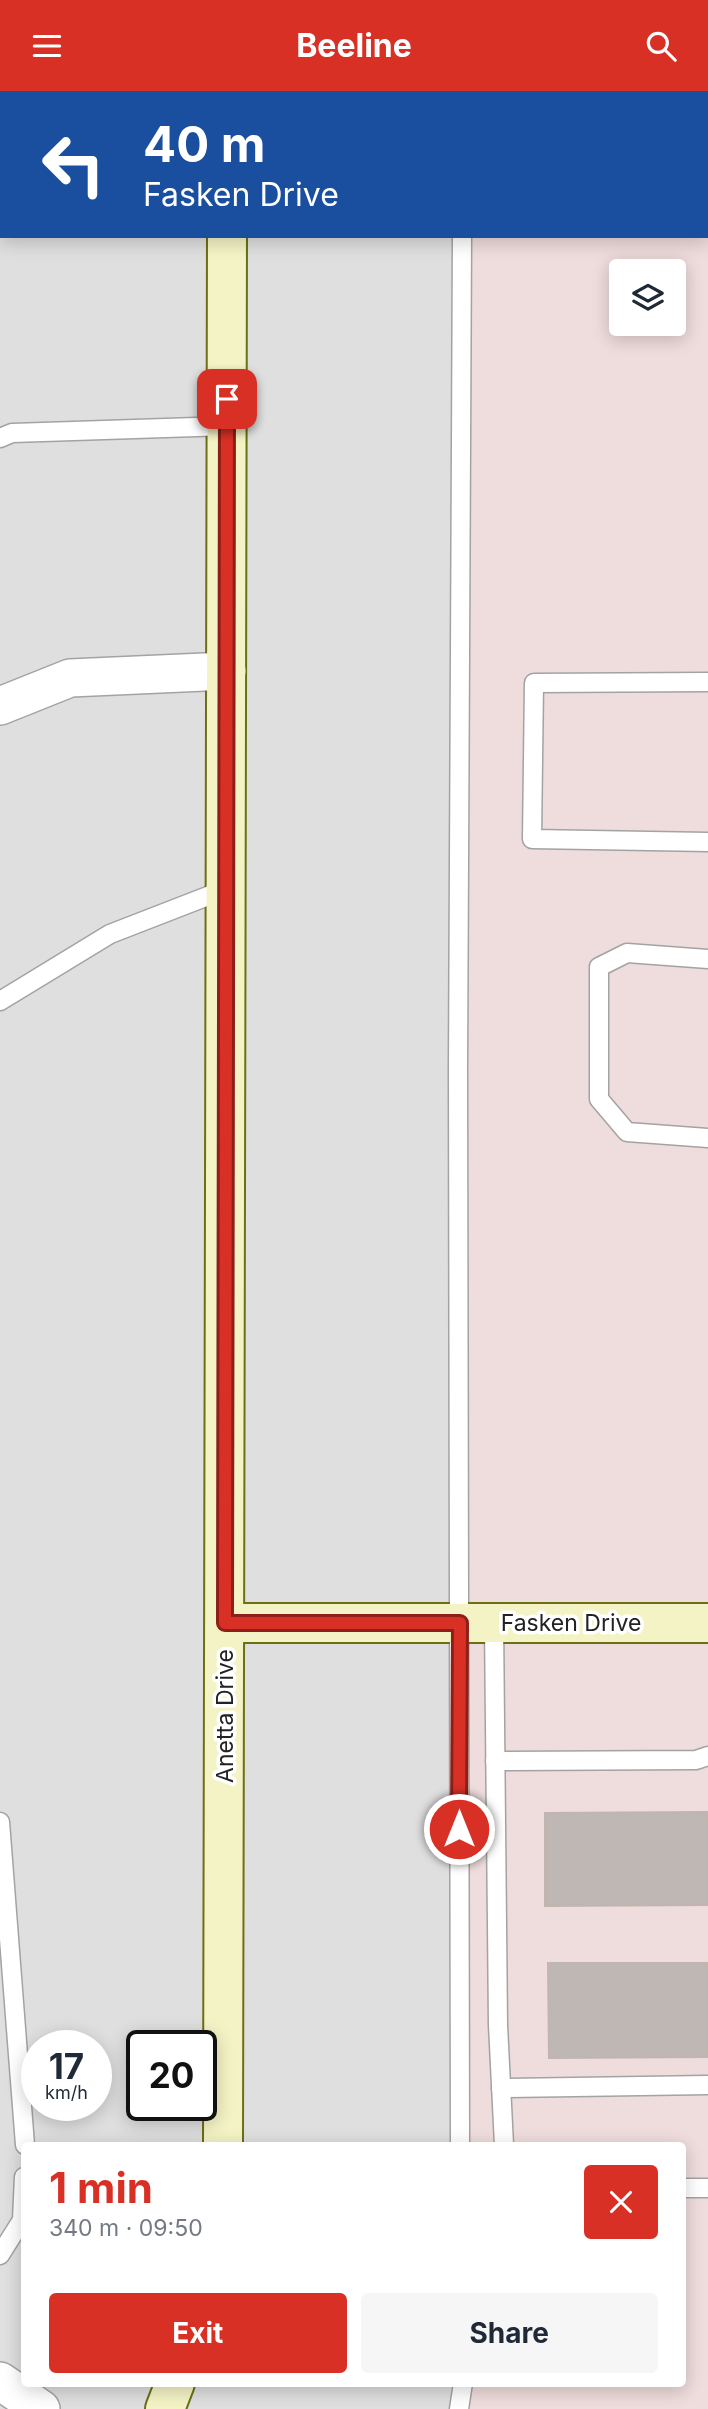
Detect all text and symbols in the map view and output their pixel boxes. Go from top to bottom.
text: Beeline [296,26,412,65]
icon: menu [28,27,66,65]
icon: search [642,27,680,65]
text: 40 m [143,115,266,174]
icon: left [28,119,119,210]
text: Fasken Drive [143,175,339,214]
map controls [609,259,686,336]
button: layers [609,259,686,336]
pin [197,369,257,429]
icon: arrive [208,380,246,418]
street label: Fasken Drive [501,1609,641,1637]
street label: Anetta Drive [211,1649,239,1783]
position arrow [422,1792,496,1866]
speed limit sign: 20 [126,2030,217,2121]
text: 17 [49,2045,84,2087]
text: km/h [45,2082,88,2103]
text: 1 min [49,2162,153,2213]
button: close [584,2165,658,2239]
text: 340 m · 09:50 [49,2214,203,2242]
button: Exit [49,2293,347,2373]
button: Share [361,2293,658,2373]

